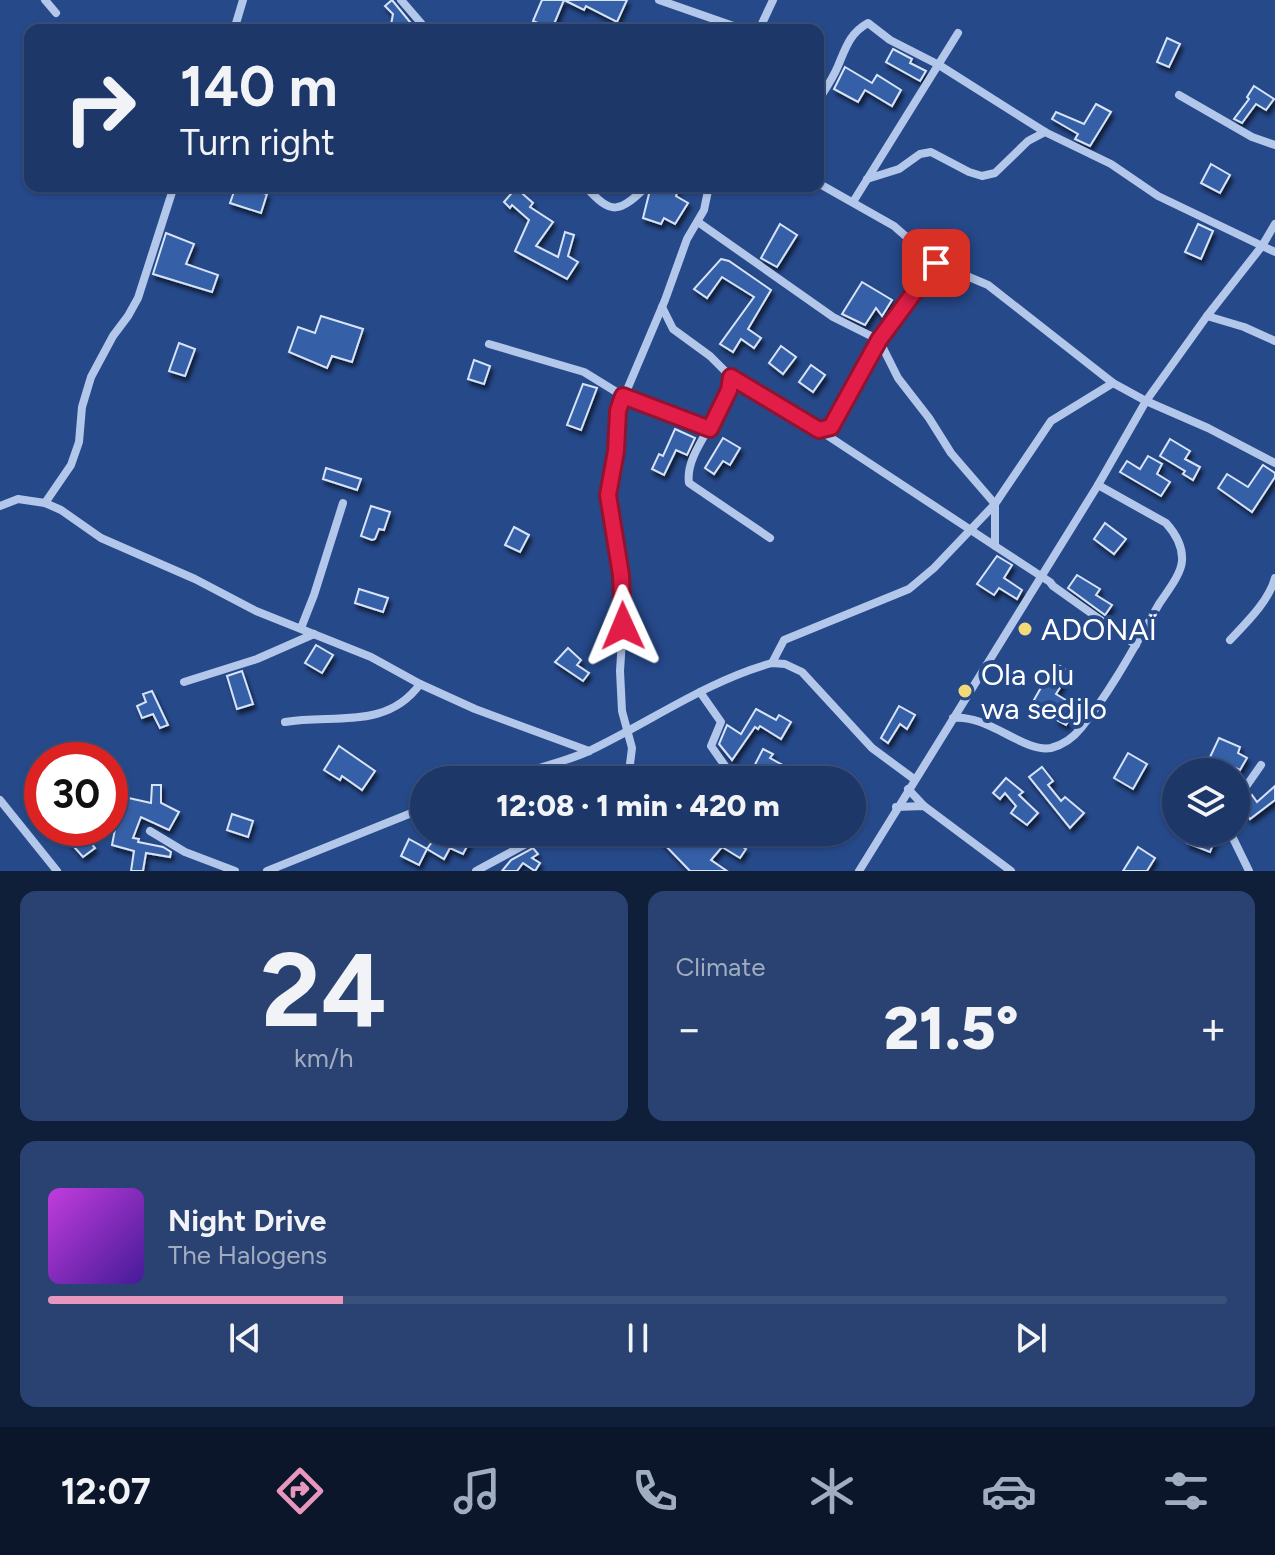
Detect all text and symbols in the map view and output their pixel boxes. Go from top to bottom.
text: 140 m [180,53,338,120]
icon: right [48,56,152,160]
text: Turn right [180,121,335,164]
pin [902,229,970,297]
icon: arrive [914,241,958,285]
position arrow [581,584,665,668]
place label: ADONAÏ [1041,611,1157,648]
marker: ADONAÏ [1016,620,1034,638]
place label: Ola olu wa sedjlo [981,656,1107,727]
marker: Ola olu wa sedjlo [956,682,974,700]
speed limit sign: 30 [24,742,128,846]
map controls [1162,758,1250,846]
button: layers [1162,758,1250,846]
text: 12:08 · 1 min · 420 m [496,787,780,824]
text: 24 [261,927,387,1052]
text: Climate [676,951,765,983]
text: 21.5° [884,992,1019,1064]
text: − [676,1002,703,1055]
text: + [1200,1002,1227,1055]
text: km/h [294,1042,353,1074]
text: Night Drive [168,1202,326,1239]
text: The Halogens [168,1239,327,1271]
icon: previous [223,1316,267,1360]
icon: pause [616,1316,660,1360]
icon: next [1009,1316,1053,1360]
icon: directions [272,1463,328,1519]
icon: music [449,1463,505,1519]
icon: phone [627,1463,683,1519]
icon: climate [804,1463,860,1519]
icon: car [981,1463,1037,1519]
icon: filters [1158,1463,1214,1519]
text: 12:07 [61,1470,151,1513]

